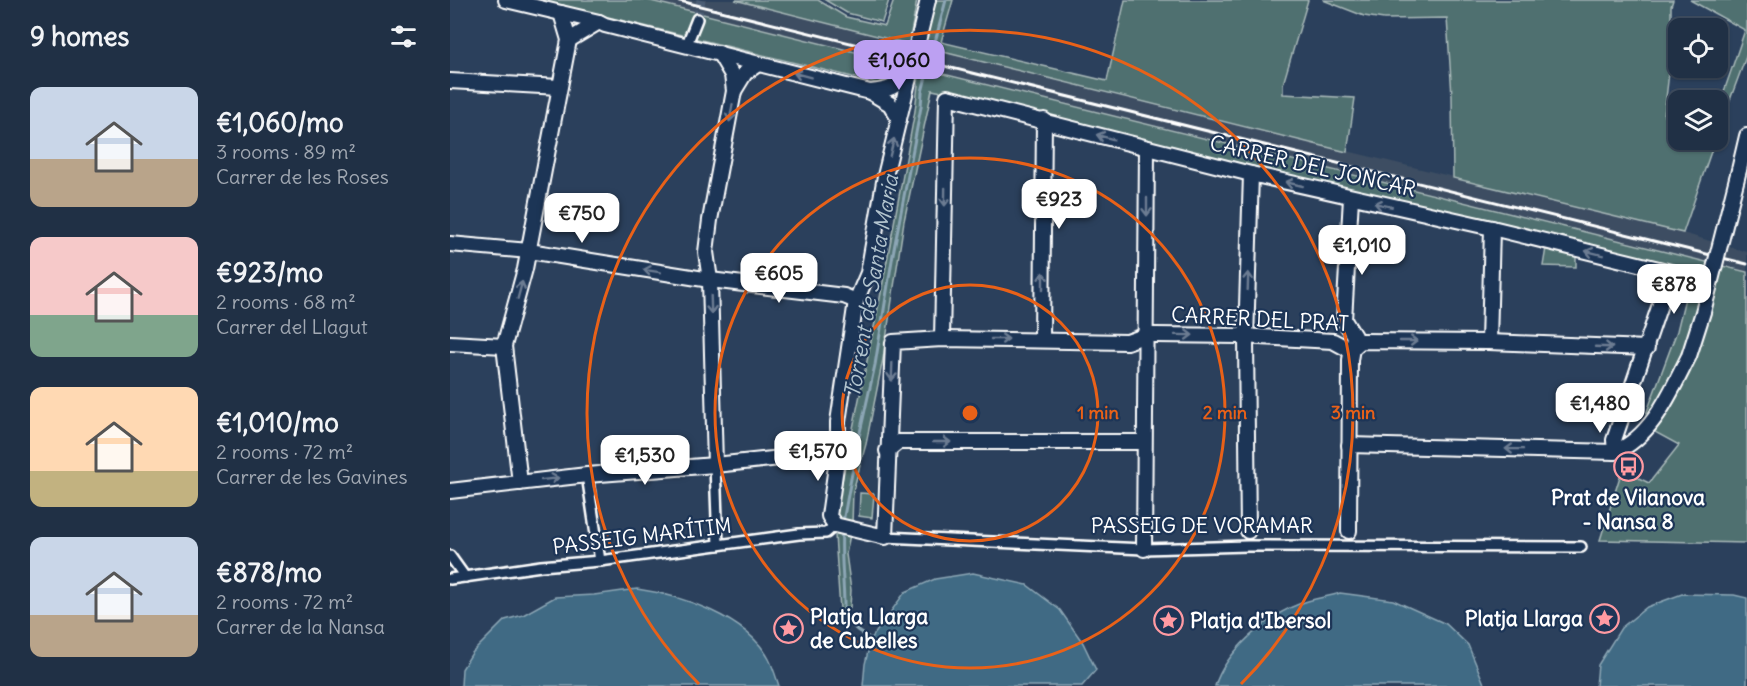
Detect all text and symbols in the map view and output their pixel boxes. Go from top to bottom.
map controls [1668,18,1728,150]
button: locate [1668,18,1728,78]
text: 9 homes [30,20,129,53]
icon: filters [387,20,420,53]
pin: €1,060 [850,40,948,91]
text: €1,060 [868,47,930,72]
one-way arrow [793,69,812,80]
button: layers [1668,90,1728,150]
one-way arrow [726,102,737,122]
text: €1,060/mo [216,106,344,139]
icon: home [78,111,150,183]
street label: CARRER DEL JONCAR [1207,129,1419,203]
one-way arrow [1096,130,1115,142]
one-way arrow [887,138,899,157]
text: 3 rooms · 89 m² [216,139,356,164]
text: Carrer de les Roses [216,164,389,189]
water label: Torrent de Santa Maria [838,171,905,400]
one-way arrow [1285,178,1304,190]
pin: €923 [1023,179,1095,230]
text: €923 [1036,186,1082,211]
one-way arrow [939,187,951,207]
pin: €750 [546,193,618,244]
one-way arrow [1141,196,1153,216]
one-way arrow [1374,199,1394,210]
text: €750 [558,200,606,225]
pin: €1,010 [1313,225,1411,276]
text: €1,010 [1332,232,1392,257]
one-way arrow [1585,247,1604,259]
pin: €605 [743,253,815,304]
text: €923/mo [216,256,323,289]
text: €605 [754,260,804,285]
icon: home [78,261,150,333]
pin: €878 [1638,264,1710,315]
one-way arrow [643,265,662,276]
one-way arrow [1037,271,1049,291]
text: €878 [1651,271,1697,296]
one-way arrow [1242,272,1254,292]
one-way arrow [514,281,526,300]
text: 2 rooms · 68 m² [216,289,356,314]
one-way arrow [705,295,716,315]
street label: CARRER DEL PRAT [1171,301,1350,337]
text: Carrer del Llagut [216,314,368,339]
one-way arrow [1174,329,1194,341]
one-way arrow [990,333,1010,345]
one-way arrow [1398,336,1418,347]
one-way arrow [1593,341,1613,352]
one-way arrow [886,362,897,382]
pin: €1,480 [1551,383,1649,434]
text: €1,480 [1570,390,1630,415]
text: 1 min [1077,401,1119,424]
text: 2 min [1203,401,1248,424]
text: 3 min [1331,401,1376,424]
centre of rings [960,403,980,423]
text: €1,010/mo [216,406,339,439]
icon: home [78,411,150,483]
pin: €1,570 [769,431,867,482]
pin: €1,530 [596,435,694,486]
one-way arrow [932,436,952,448]
text: €1,570 [788,438,848,463]
text: 2 rooms · 72 m² [216,439,353,464]
text: €1,530 [615,442,675,467]
one-way arrow [1505,443,1525,455]
bus stop icon: Prat de Vilanova - Nansa 8 [1612,450,1644,482]
text: Carrer de les Gavines [216,464,408,489]
one-way arrow [539,474,559,485]
place label: Prat de Vilanova - Nansa 8 [1551,484,1705,535]
street label: PASSEIG MARÍTIM [551,512,733,560]
street label: PASSEIG DE VORAMAR [1091,512,1313,539]
text: €878/mo [216,556,322,589]
icon: home [78,561,150,633]
text: 2 rooms · 72 m² [216,589,353,614]
place icon: Platja Llarga [1588,602,1620,634]
place label: Platja Llarga de Cubelles [810,603,928,654]
place icon: Platja d'Ibersol [1153,604,1185,636]
place label: Platja Llarga [1465,605,1583,632]
place label: Platja d'Ibersol [1190,607,1331,634]
place icon: Platja Llarga de Cubelles [773,612,805,644]
text: Carrer de la Nansa [216,614,385,639]

